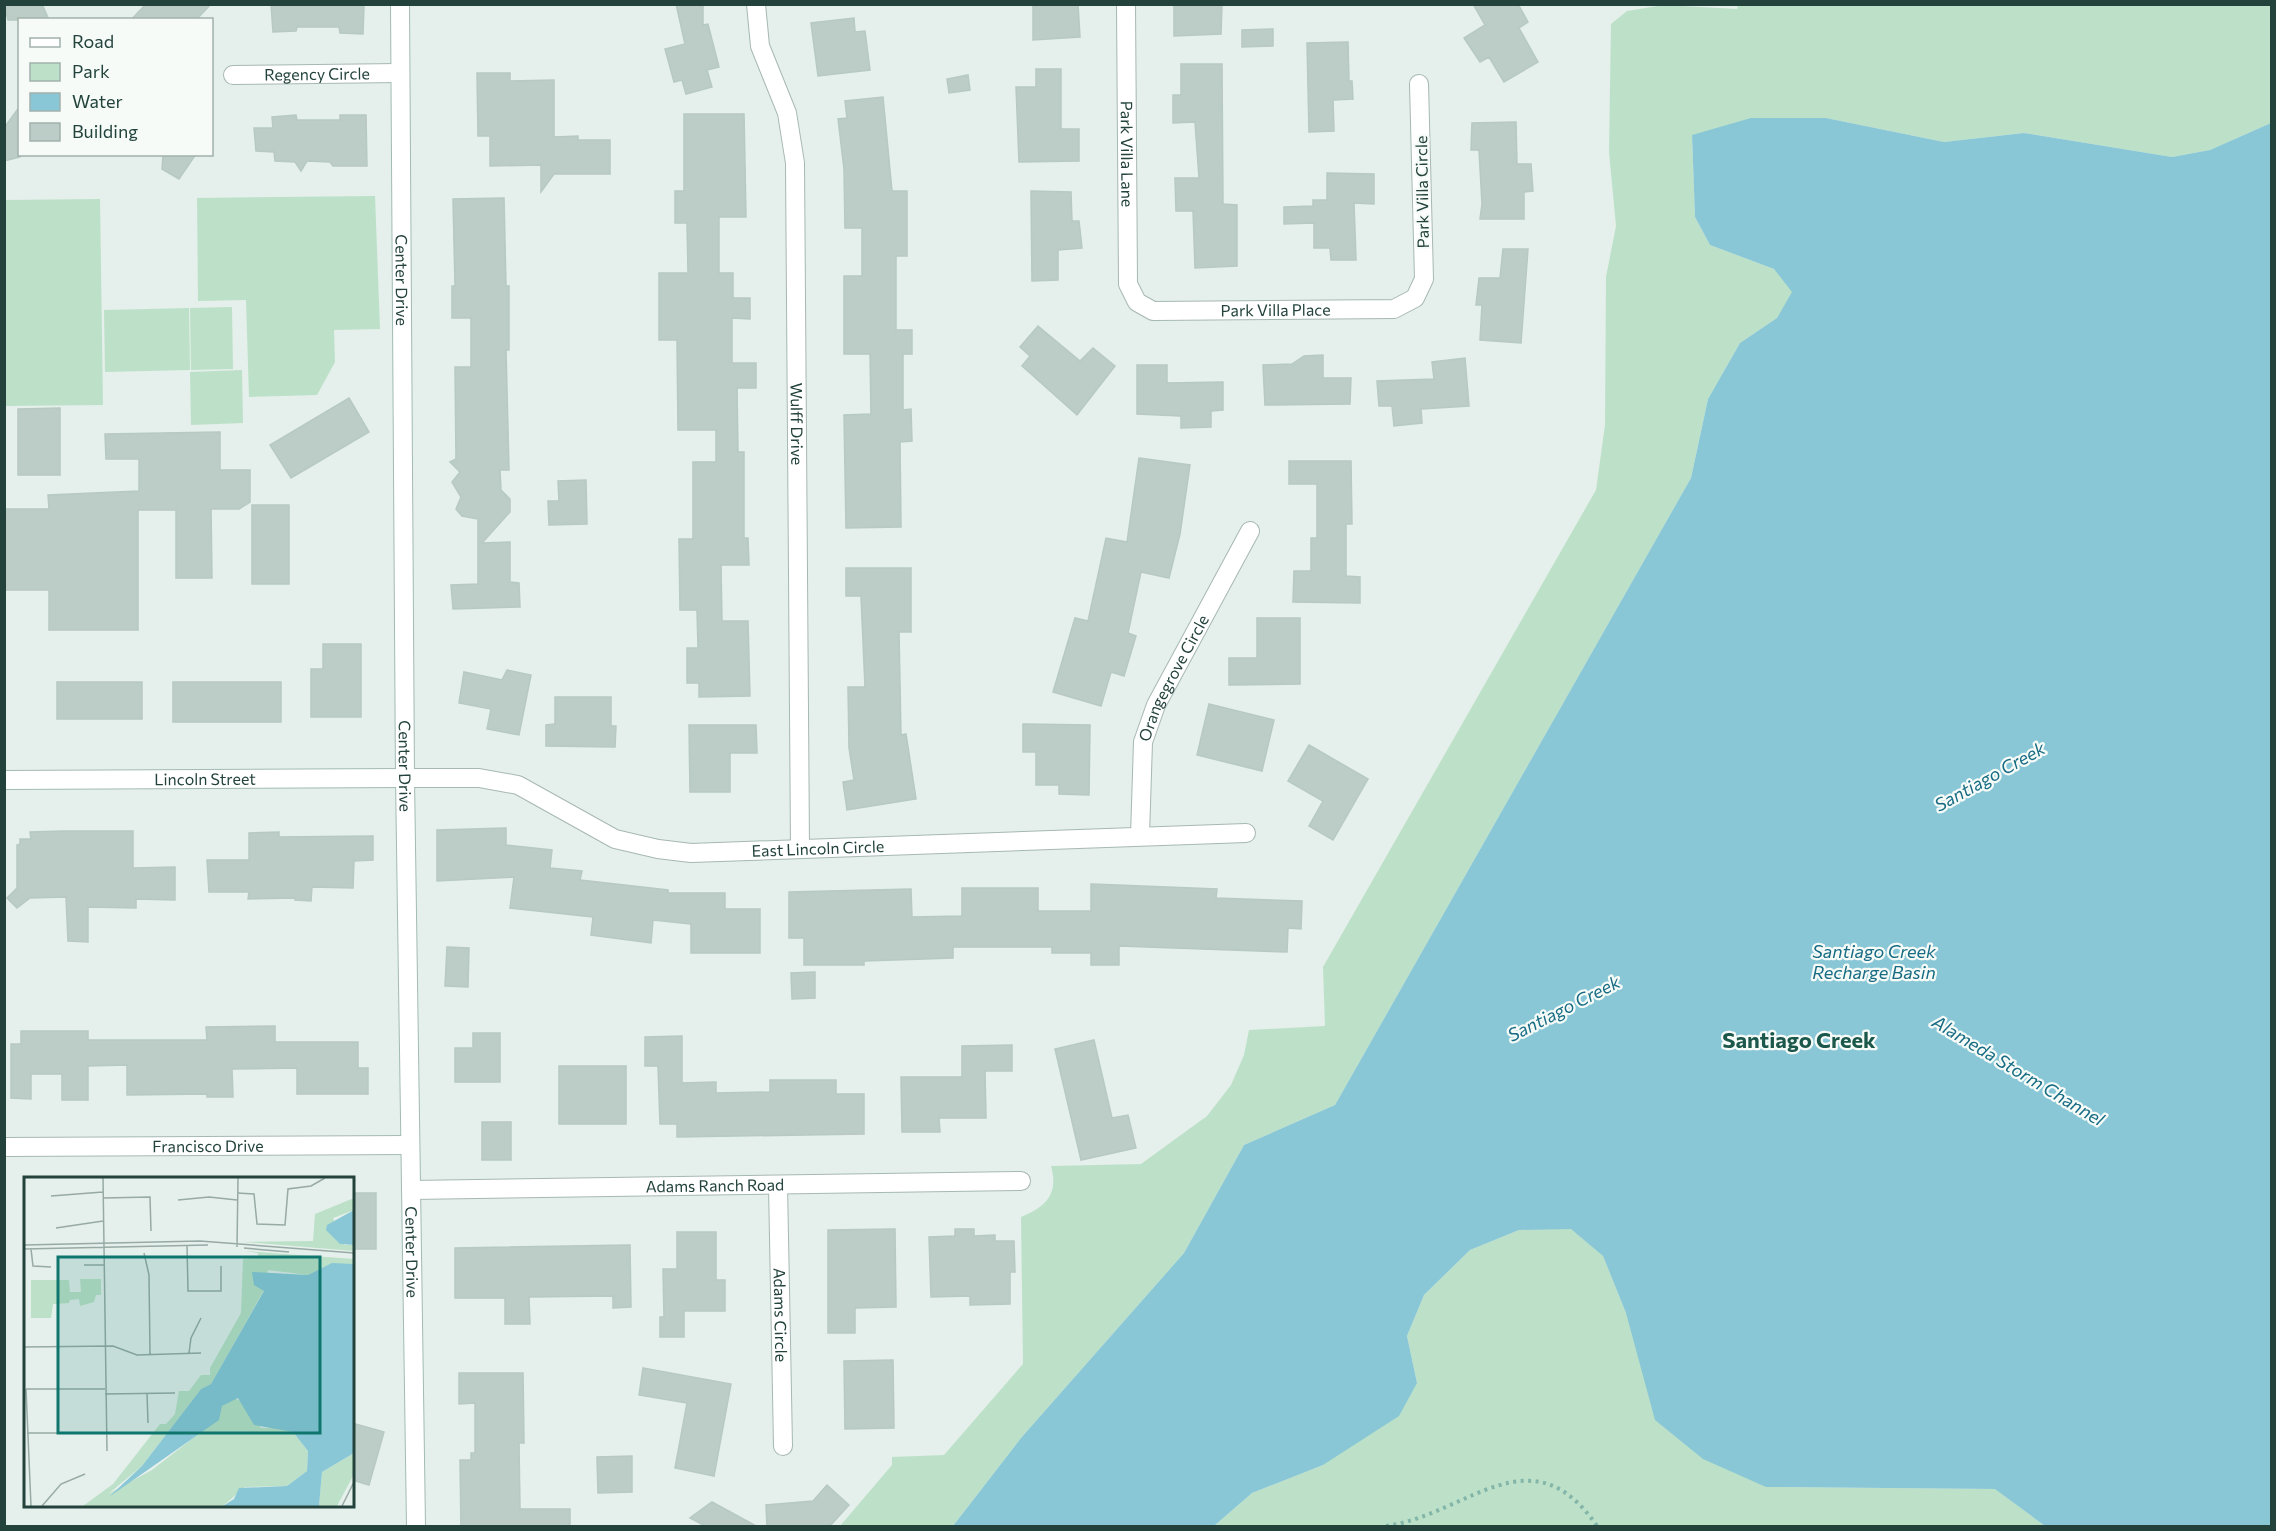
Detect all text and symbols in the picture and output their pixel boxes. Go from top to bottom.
legend [18,18,213,156]
text: Road [72,30,114,52]
text: Park [72,60,110,82]
street label: Regency Circle [264,63,370,84]
text: Water [72,90,123,112]
street label: Park Villa Lane [1118,101,1137,207]
text: Building [72,120,138,142]
street label: Park Villa Circle [1411,135,1432,249]
street label: Center Drive [392,234,412,326]
street label: Park Villa Place [1220,300,1331,319]
street label: Wulff Drive [788,383,807,465]
street label: Orangegrove Circle [1134,611,1212,744]
street label: Center Drive [396,720,415,812]
water label: Santiago Creek [1930,736,2050,816]
street label: Lincoln Street [154,769,256,788]
street label: East Lincoln Circle [751,836,885,860]
water label: Santiago Creek Recharge Basin [1812,940,1937,983]
water label: Santiago Creek [1504,970,1625,1046]
water label: Alameda Storm Channel [1928,1010,2109,1130]
district label: Santiago Creek [1722,1026,1876,1053]
street label: Francisco Drive [152,1136,264,1155]
street label: Adams Ranch Road [646,1174,784,1196]
inset map [24,1177,354,1507]
street label: Center Drive [402,1206,423,1298]
street label: Adams Circle [771,1268,791,1362]

